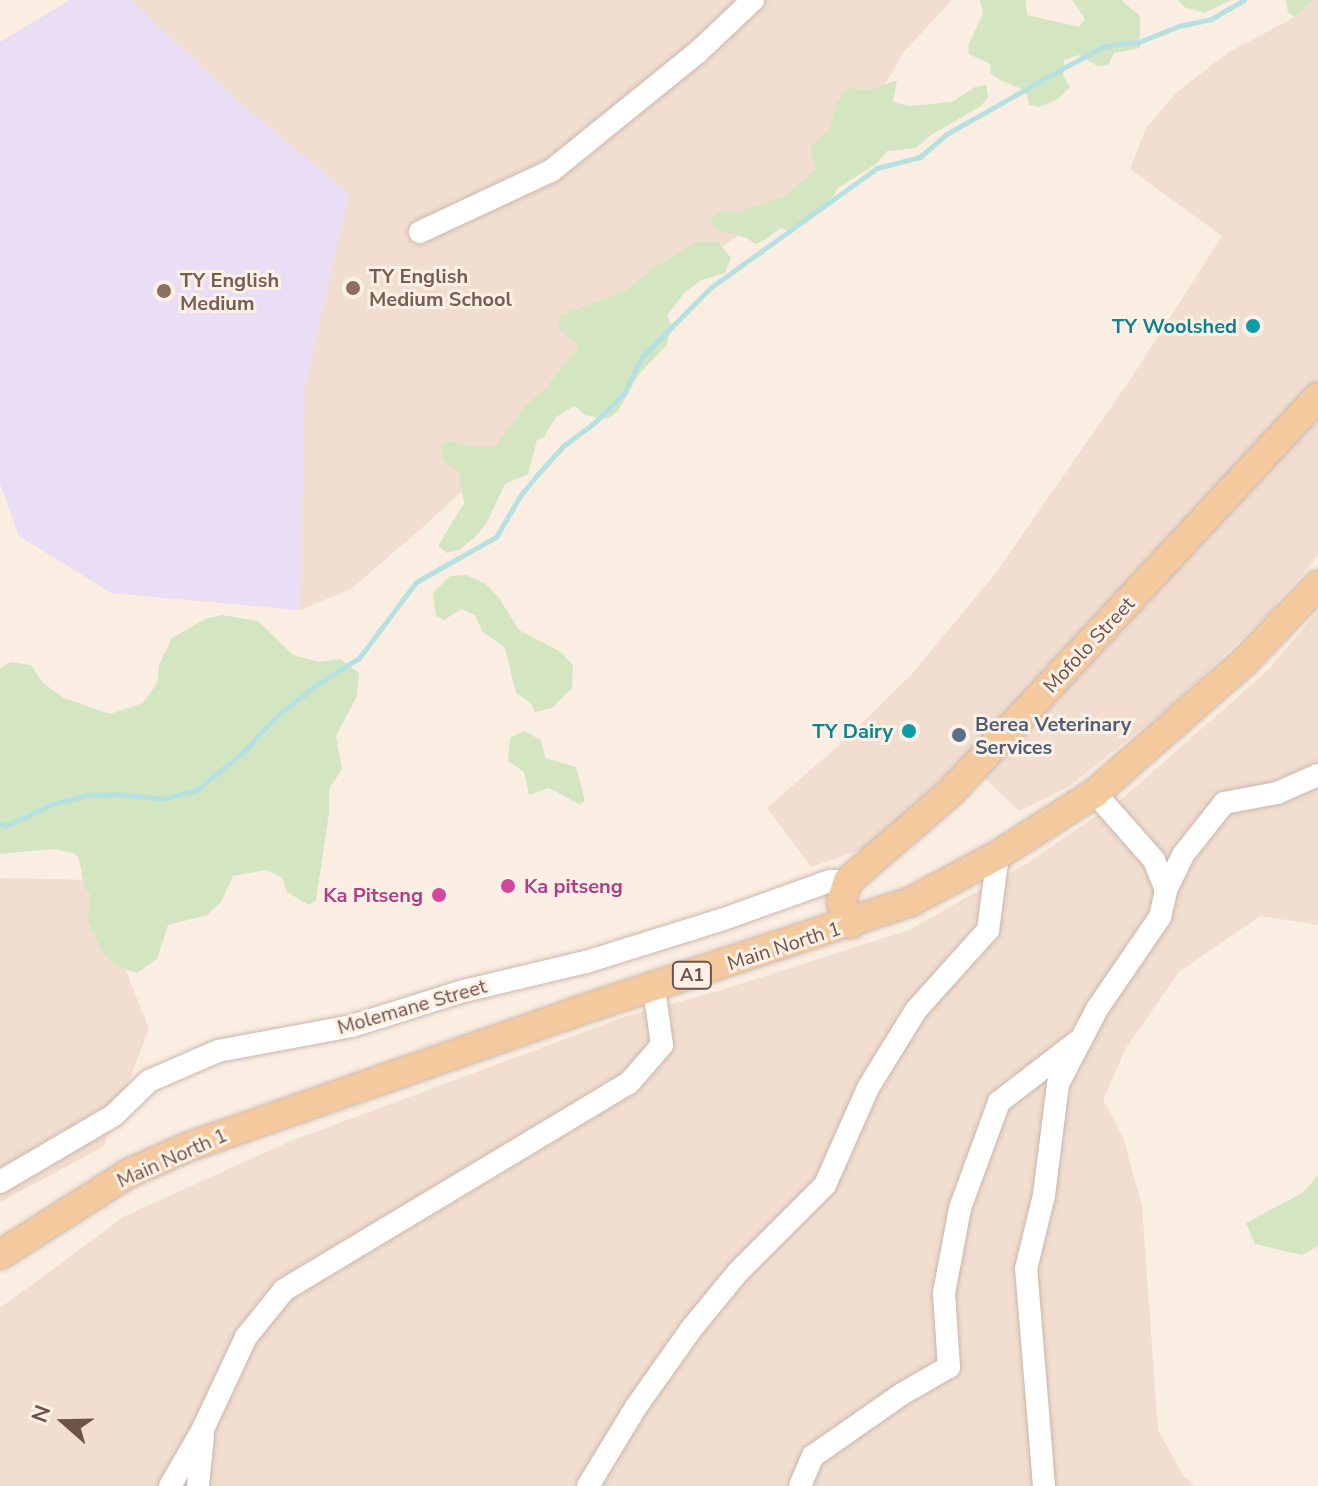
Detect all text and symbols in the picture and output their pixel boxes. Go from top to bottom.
place label: TY English Medium School [369,264,512,311]
place label: TY English Medium [180,268,279,315]
marker: TY English Medium School [344,279,362,297]
marker: TY English Medium [155,282,173,300]
place label: TY Woolshed [1112,314,1237,338]
marker: TY Woolshed [1244,317,1262,335]
street label: Mofolo Street [1039,592,1139,698]
place label: Berea Veterinary Services [975,712,1131,759]
place label: TY Dairy [812,719,893,743]
marker: TY Dairy [900,722,918,740]
marker: Berea Veterinary Services [950,726,968,744]
place label: Ka pitseng [524,874,623,898]
marker: Ka pitseng [499,877,517,895]
place label: Ka Pitseng [323,883,423,907]
marker: Ka Pitseng [430,886,448,904]
street label: Main North 1 [724,916,844,976]
road number: A1 [670,961,714,989]
street label: Molemane Street [335,974,489,1040]
street label: Main North 1 [113,1123,231,1193]
north arrow [24,1382,104,1462]
text: N [25,1401,58,1427]

